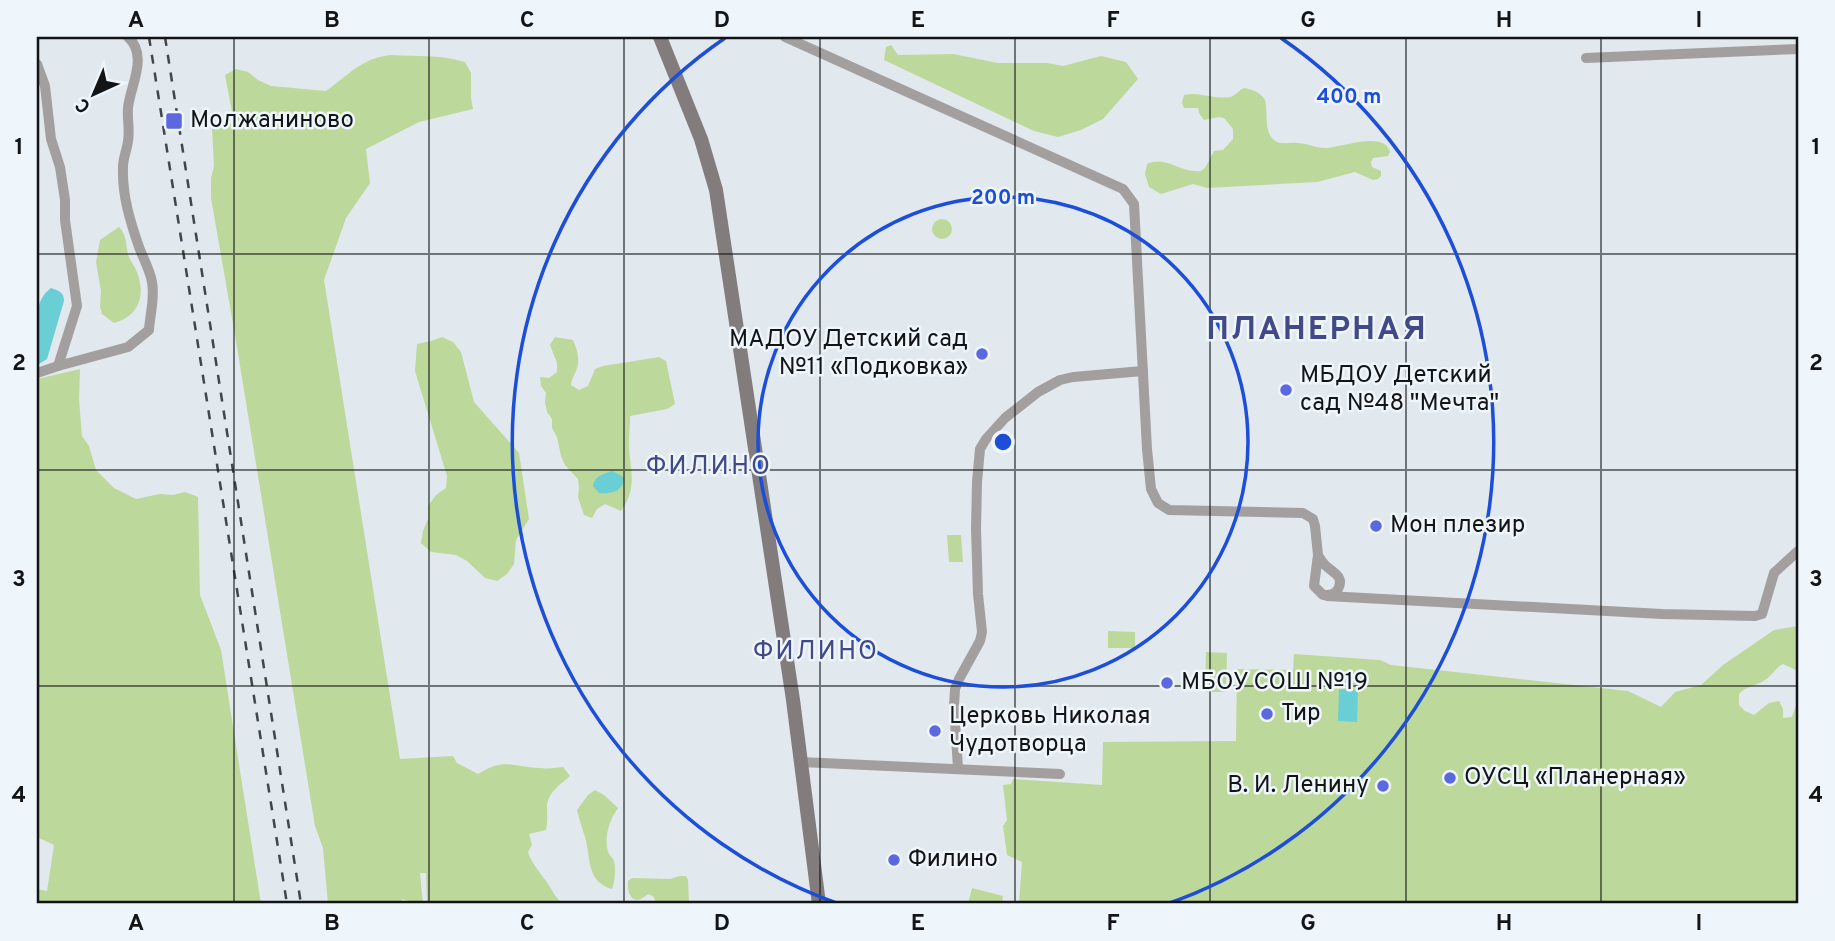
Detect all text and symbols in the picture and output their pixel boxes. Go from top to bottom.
text: A [128,7,144,36]
text: B [324,7,340,36]
text: C [520,7,534,36]
text: D [714,7,730,36]
text: E [911,7,925,36]
text: F [1106,7,1120,36]
text: G [1300,7,1316,36]
text: H [1496,7,1512,36]
text: I [1696,7,1702,36]
north arrow [60,60,130,130]
text: 400 m [1317,84,1381,111]
text: С [71,92,96,118]
place label: Молжаниново [190,106,354,136]
marker: Молжаниново [164,111,184,131]
text: 1 [14,134,24,163]
text: 1 [1811,134,1821,163]
text: 200 m [971,185,1035,212]
district label: ПЛАНЕРНАЯ [1206,311,1428,351]
place label: МАДОУ Детский сад №11 «Подковка» [729,325,968,383]
marker: МАДОУ Детский сад №11 «Подковка» [974,346,990,362]
text: 2 [12,350,26,379]
text: 2 [1809,350,1823,379]
place label: МБДОУ Детский сад №48 "Мечта" [1300,361,1499,419]
marker: МБДОУ Детский сад №48 "Мечта" [1278,382,1294,398]
centre of rings [991,430,1015,454]
district label: ФИЛИНО [646,451,772,484]
place label: Мон плезир [1390,511,1525,541]
marker: Мон плезир [1368,518,1384,534]
text: 3 [12,566,26,595]
text: 3 [1809,566,1823,595]
district label: ФИЛИНО [753,636,879,669]
place label: МБОУ СОШ №19 [1181,668,1368,698]
marker: МБОУ СОШ №19 [1159,675,1175,691]
place label: Тир [1281,699,1321,729]
place label: Церковь Николая Чудотворца [949,702,1151,760]
marker: Тир [1259,706,1275,722]
marker: Церковь Николая Чудотворца [927,723,943,739]
place label: ОУСЦ «Планерная» [1464,763,1686,793]
marker: ОУСЦ «Планерная» [1442,770,1458,786]
place label: В. И. Ленину [1227,771,1369,801]
marker: В. И. Ленину [1375,778,1391,794]
text: 4 [12,782,26,811]
text: 4 [1809,782,1823,811]
place label: Филино [908,845,998,875]
marker: Филино [886,852,902,868]
text: A [128,910,144,939]
text: B [324,910,340,939]
text: C [520,910,534,939]
text: D [714,910,730,939]
text: E [911,910,925,939]
text: F [1106,910,1120,939]
text: G [1300,910,1316,939]
text: H [1496,910,1512,939]
text: I [1696,910,1702,939]

